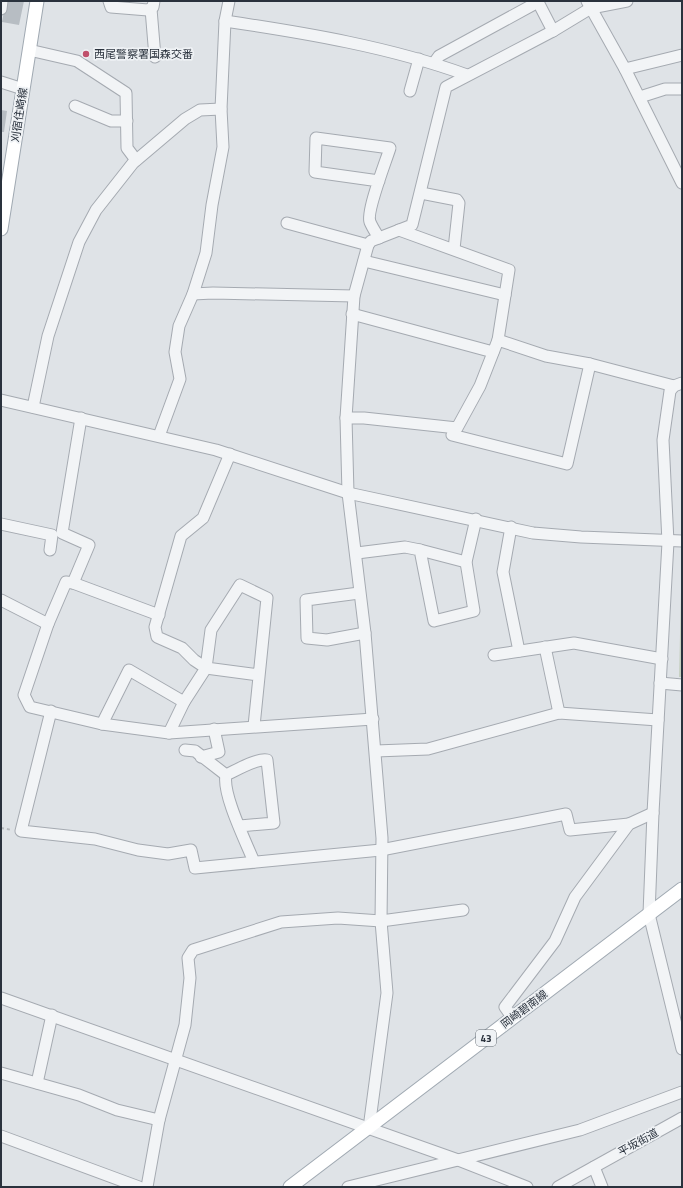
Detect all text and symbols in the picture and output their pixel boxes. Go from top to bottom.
place label: 西尾警察署国森交番 [94,46,193,62]
marker: 西尾警察署国森交番 [81,49,91,59]
street label: 刈宿住崎線 [7,87,31,143]
street label: 岡崎碧南線 [497,986,551,1032]
road number: 43 [476,1030,496,1046]
street label: 平坂街道 [615,1124,661,1160]

